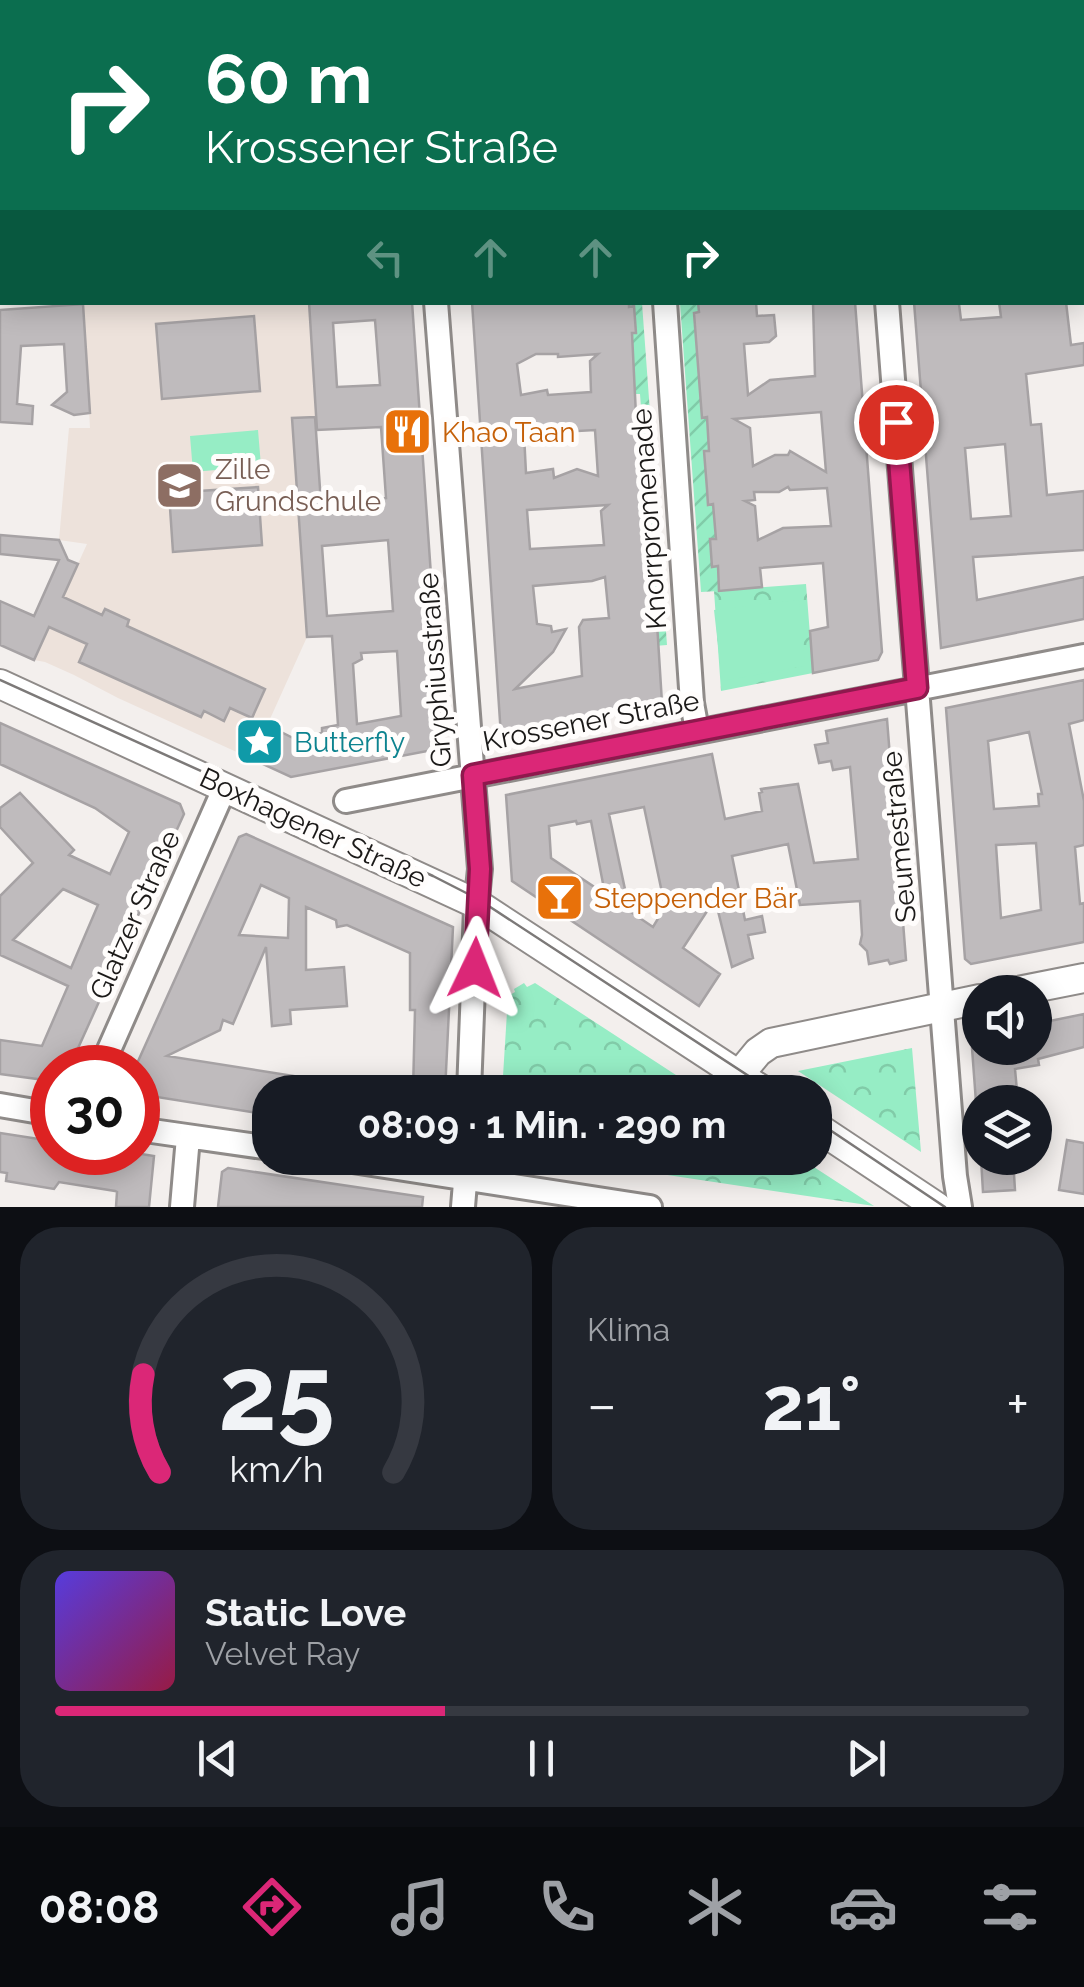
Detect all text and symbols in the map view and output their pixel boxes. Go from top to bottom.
text: 60 m [205,37,372,119]
icon: right [40,40,170,170]
text: Krossener Straße [205,121,558,174]
icon: left [358,230,413,285]
icon: ahead [463,230,518,285]
icon: ahead [568,230,623,285]
icon: right [673,230,728,285]
pin [854,380,939,465]
icon: arrive [869,395,924,450]
restaurant icon: Khao Taan [381,406,433,458]
street label: Knorrpromenade [625,407,673,631]
place label: Khao Taan [442,416,576,449]
place label: Zille Grundschule [215,453,381,518]
school or university icon: Zille Grundschule [154,459,206,511]
street label: Gryphiusstraße [412,572,458,768]
street label: Krossener Straße [480,684,702,758]
place icon: Butterfly [233,716,285,768]
place label: Butterfly [294,726,405,759]
street label: Seumestraße [875,750,923,924]
street label: Boxhagener Straße [194,761,432,895]
street label: Glatzer Straße [83,825,187,1005]
bar icon: Steppender Bär [533,872,585,924]
place label: Steppender Bär [594,882,798,915]
position arrow [423,916,527,1020]
map controls [962,975,1052,1175]
button: sound [962,975,1052,1065]
speed limit sign: 30 [30,1045,160,1175]
button: layers [962,1085,1052,1175]
text: 08:09 · 1 Min. · 290 m [358,1102,726,1147]
text: Klima [587,1311,670,1348]
text: 25 [218,1332,334,1454]
text: 21° [762,1359,861,1448]
text: − [587,1372,617,1437]
text: + [1006,1372,1029,1437]
text: km/h [229,1448,323,1490]
text: Static Love [205,1590,406,1635]
text: Velvet Ray [205,1635,360,1672]
icon: previous [190,1731,245,1786]
icon: pause [514,1731,569,1786]
icon: next [839,1731,894,1786]
icon: directions [237,1872,307,1942]
icon: music [385,1872,455,1942]
icon: phone [532,1872,602,1942]
icon: climate [680,1872,750,1942]
icon: car [828,1872,898,1942]
icon: filters [975,1872,1045,1942]
text: 08:08 [39,1881,160,1934]

